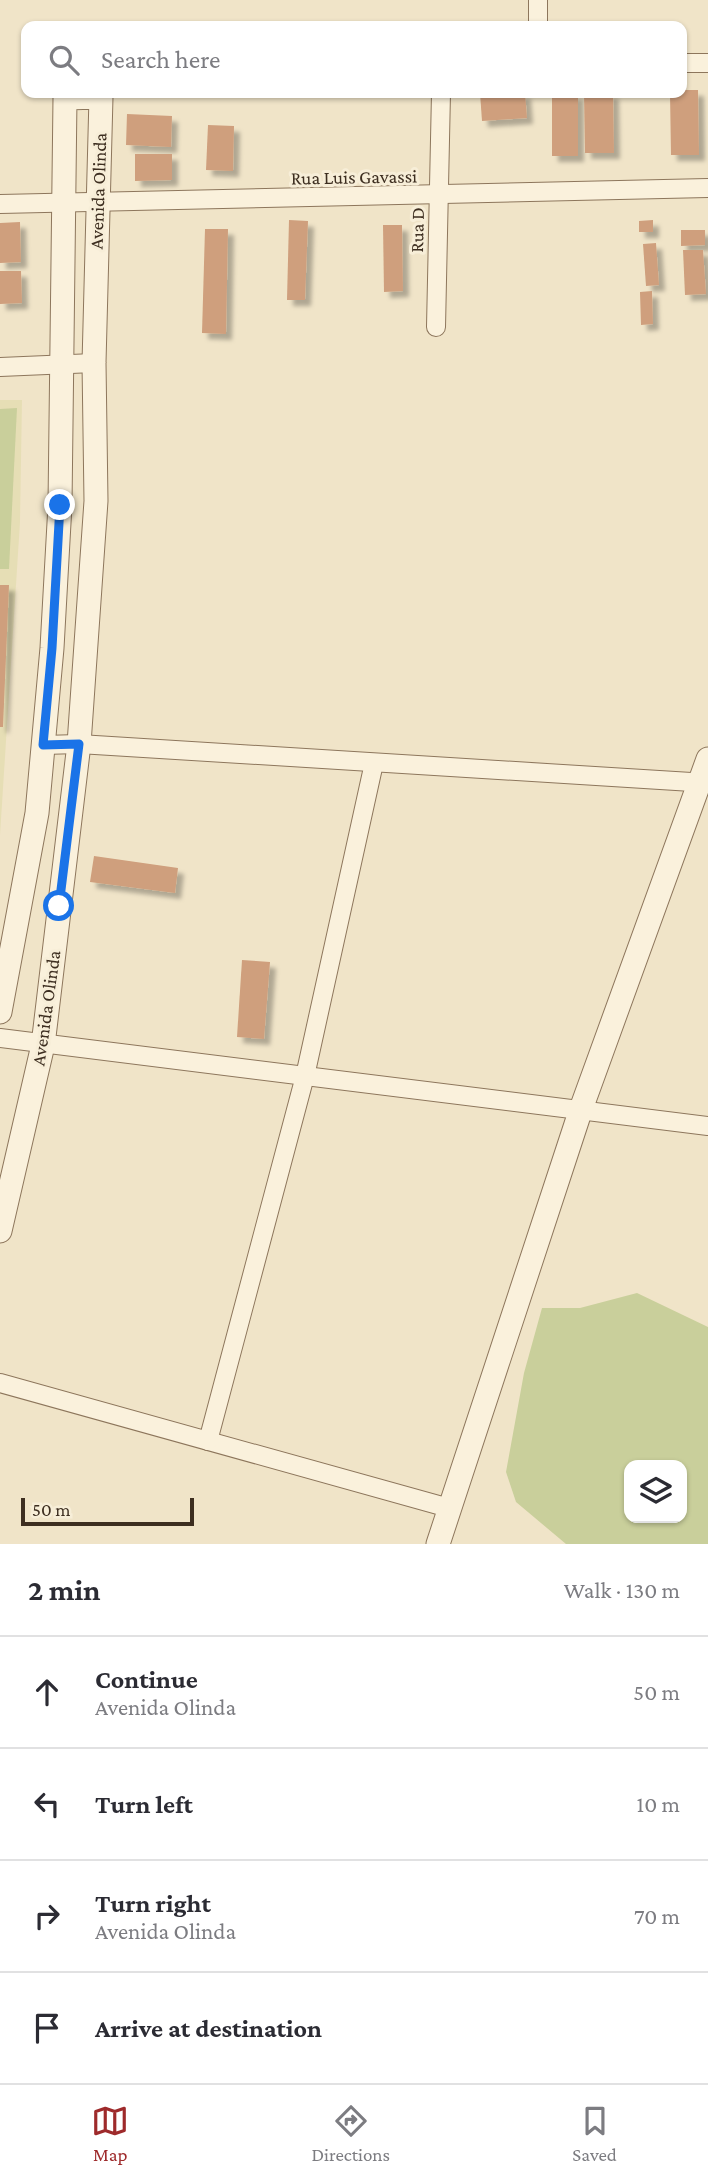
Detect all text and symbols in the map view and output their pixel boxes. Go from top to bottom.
search box [21,21,687,98]
icon: search [45,41,83,79]
text: Search here [101,45,220,74]
street label: Avenida Olinda [85,132,111,250]
street label: Rua Luis Gavassi [291,165,417,189]
street label: Rua D [406,207,428,253]
route end [44,489,75,520]
route start [43,890,74,921]
street label: Avenida Olinda [27,949,65,1067]
map controls [624,1460,687,1523]
button: layers [624,1460,687,1523]
scale bar [21,1495,194,1527]
text: 50 m [32,1499,71,1520]
text: 2 min [28,1573,100,1606]
text: Walk · 130 m [564,1577,680,1603]
text: Continue [95,1665,198,1694]
icon: ahead [28,1673,66,1711]
text: 50 m [633,1679,680,1705]
text: Avenida Olinda [95,1694,236,1720]
icon: left [28,1785,66,1823]
text: Turn left [95,1790,193,1819]
text: 10 m [637,1791,680,1817]
text: Turn right [95,1889,211,1918]
icon: right [28,1897,66,1935]
text: 70 m [634,1903,680,1929]
text: Avenida Olinda [95,1918,236,1944]
icon: arrive [28,2009,66,2047]
text: Arrive at destination [95,2014,322,2043]
tab: Map [91,2102,129,2165]
tab: Directions [311,2102,390,2165]
tab: Saved [572,2102,617,2165]

